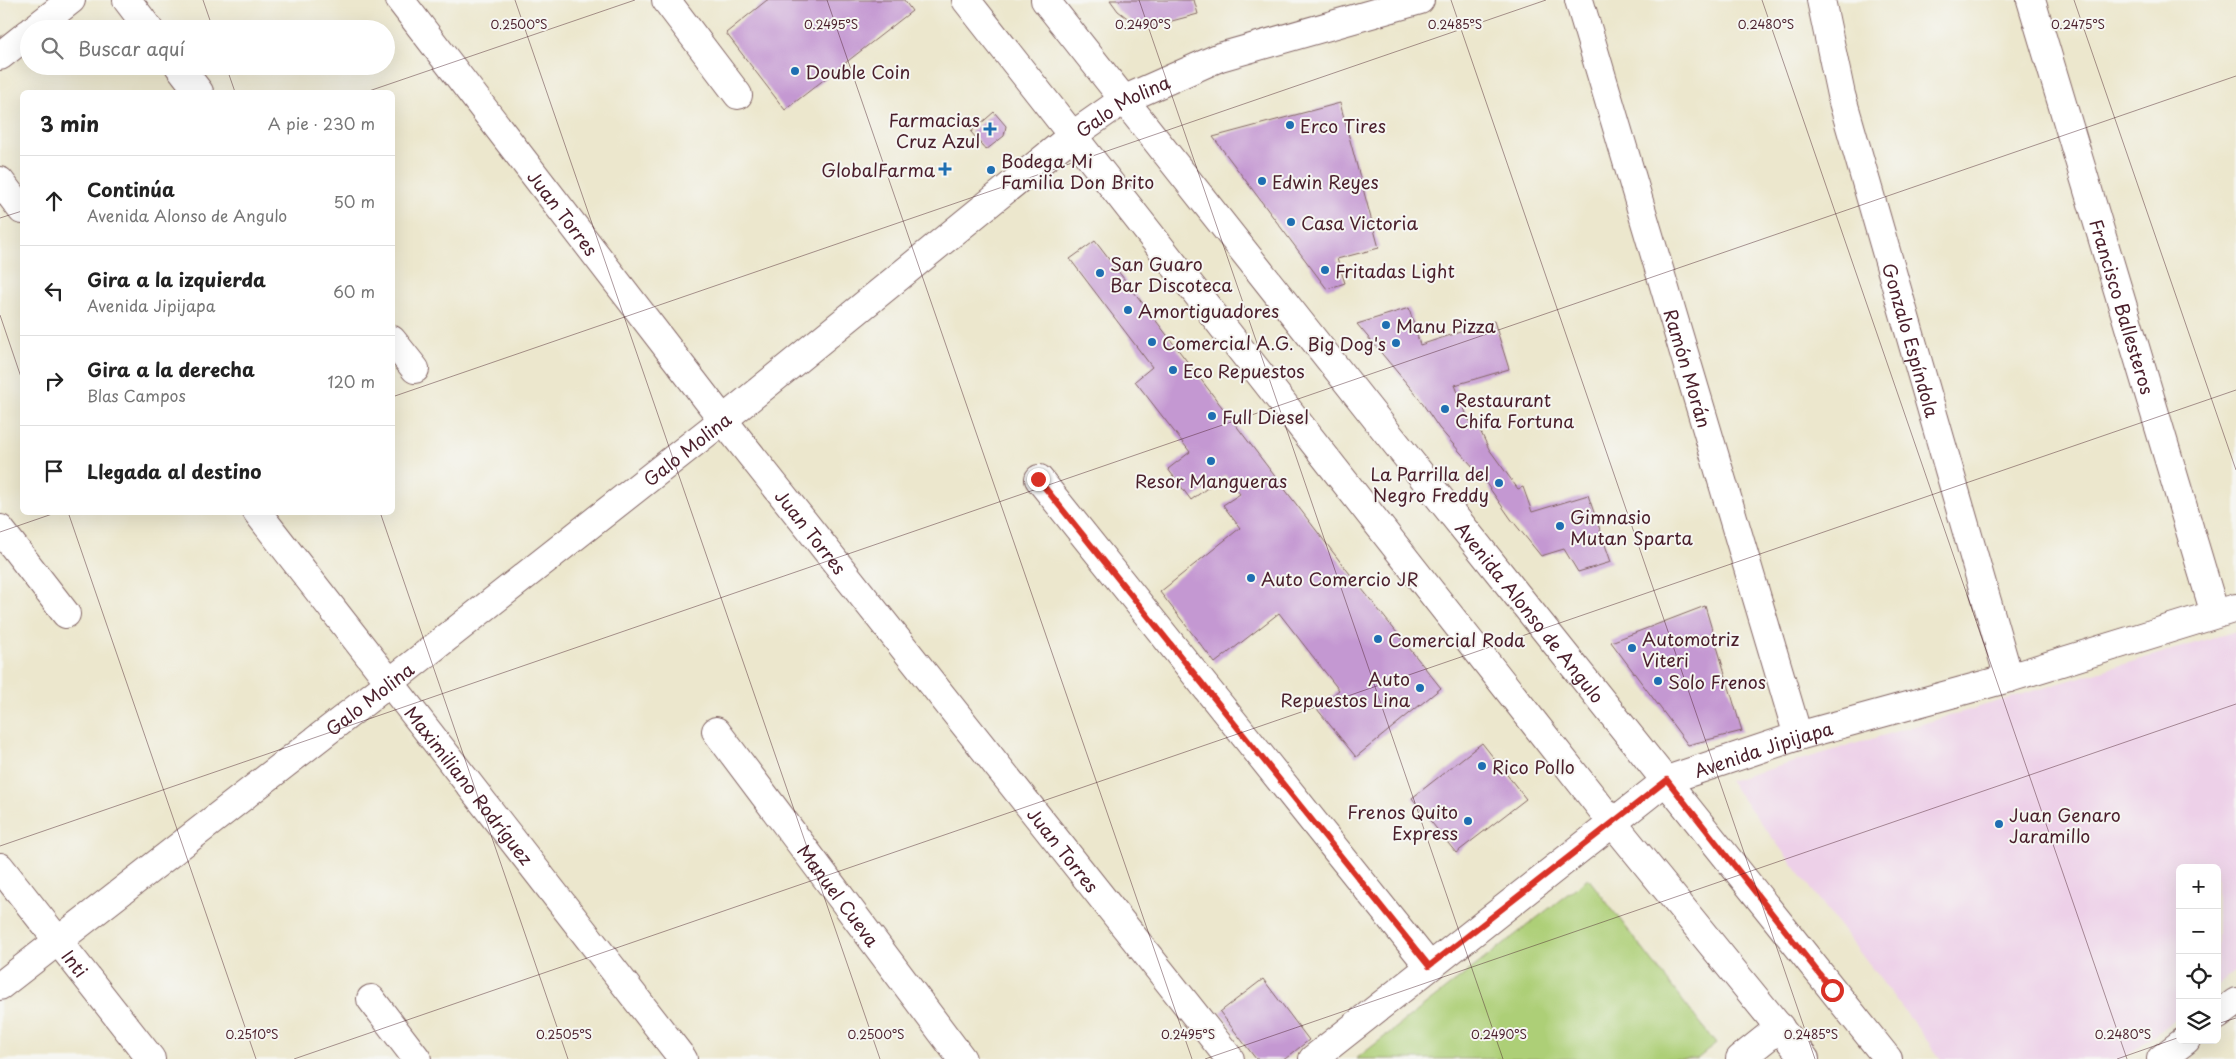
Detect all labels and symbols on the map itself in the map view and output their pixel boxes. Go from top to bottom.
text: 0.2500°S [490,15,548,33]
text: 0.2495°S [804,15,858,33]
text: 0.2490°S [1115,15,1171,33]
text: 0.2485°S [1428,15,1482,33]
text: 0.2480°S [1738,15,1794,33]
text: 0.2475°S [2051,15,2105,33]
place label: Double Coin [805,58,910,85]
marker: Double Coin [789,65,801,77]
street label: Galo Molina [1070,67,1175,143]
place label: Farmacias Cruz Azul [889,106,980,154]
place label: Erco Tires [1300,112,1386,139]
marker: Erco Tires [1284,119,1296,131]
marker: Farmacias Cruz Azul [984,123,996,135]
place label: Bodega Mi Familia Don Brito [1001,147,1154,195]
place label: GlobalFarma [821,156,936,183]
marker: GlobalFarma [939,163,951,175]
street label: Juan Torres [522,164,605,261]
marker: Bodega Mi Familia Don Brito [985,164,997,176]
place label: Edwin Reyes [1272,168,1379,195]
marker: Edwin Reyes [1256,175,1268,187]
place label: Casa Victoria [1301,209,1418,236]
marker: Casa Victoria [1285,216,1297,228]
street label: Francisco Ballesteros [2084,216,2162,397]
place label: San Guaro Bar Discoteca [1110,250,1233,298]
place label: Fritadas Light [1335,257,1455,284]
street label: Gonzalo Espíndola [1877,260,1947,421]
marker: Fritadas Light [1319,264,1331,276]
marker: San Guaro Bar Discoteca [1094,267,1106,279]
place label: Amortiguadores [1138,297,1279,324]
marker: Amortiguadores [1122,304,1134,316]
street label: Ramón Morán [1658,305,1719,431]
place label: Manu Pizza [1396,312,1497,339]
marker: Manu Pizza [1380,319,1392,331]
place label: Comercial A.G. [1162,329,1294,356]
place label: Big Dog's [1307,330,1386,357]
marker: Comercial A.G. [1146,336,1158,348]
marker: Big Dog's [1390,337,1402,349]
place label: Eco Repuestos [1183,357,1305,384]
marker: Eco Repuestos [1167,364,1179,376]
place label: Restaurant Chifa Fortuna [1455,386,1574,434]
place label: Full Diesel [1222,403,1309,430]
marker: Restaurant Chifa Fortuna [1439,403,1451,415]
street label: Galo Molina [637,405,737,492]
marker: Full Diesel [1206,410,1218,422]
marker: Resor Mangueras [1205,455,1217,467]
place label: La Parrilla del Negro Freddy [1370,460,1489,508]
place label: Resor Mangueras [1135,467,1287,494]
route end [1027,468,1050,491]
marker: La Parrilla del Negro Freddy [1493,477,1505,489]
street label: Juan Torres [769,483,854,580]
place label: Gimnasio Mutan Sparta [1570,503,1694,551]
street label: Avenida Alonso de Angulo [1450,515,1611,708]
marker: Gimnasio Mutan Sparta [1554,520,1566,532]
place label: Auto Comercio JR [1261,565,1419,592]
marker: Auto Comercio JR [1245,572,1257,584]
place label: Automotriz Viteri [1642,625,1740,673]
place label: Comercial Roda [1388,626,1525,653]
marker: Comercial Roda [1372,633,1384,645]
marker: Automotriz Viteri [1626,642,1638,654]
street label: Galo Molina [319,655,420,741]
place label: Auto Repuestos Lina [1281,665,1411,713]
place label: Solo Frenos [1668,668,1766,695]
marker: Solo Frenos [1652,675,1664,687]
marker: Auto Repuestos Lina [1414,682,1426,694]
street label: Maximiliano Rodríguez [399,700,540,871]
street label: Avenida Jipijapa [1690,714,1836,784]
place label: Rico Pollo [1492,753,1575,780]
marker: Rico Pollo [1476,760,1488,772]
place label: Frenos Quito Express [1347,798,1458,846]
street label: Juan Torres [1021,801,1106,898]
place label: Juan Genaro Jaramillo [2009,801,2121,849]
marker: Frenos Quito Express [1462,815,1474,827]
marker: Juan Genaro Jaramillo [1993,818,2005,830]
street label: Manuel Cueva [792,838,886,952]
street label: Inti [56,943,95,983]
route start [1821,979,1844,1002]
text: 0.2510°S [225,1025,279,1043]
text: 0.2505°S [536,1025,592,1043]
text: 0.2500°S [847,1025,905,1043]
text: 0.2495°S [1161,1025,1215,1043]
text: 0.2490°S [1471,1025,1527,1043]
text: 0.2485°S [1784,1025,1838,1043]
text: 0.2480°S [2095,1025,2151,1043]

